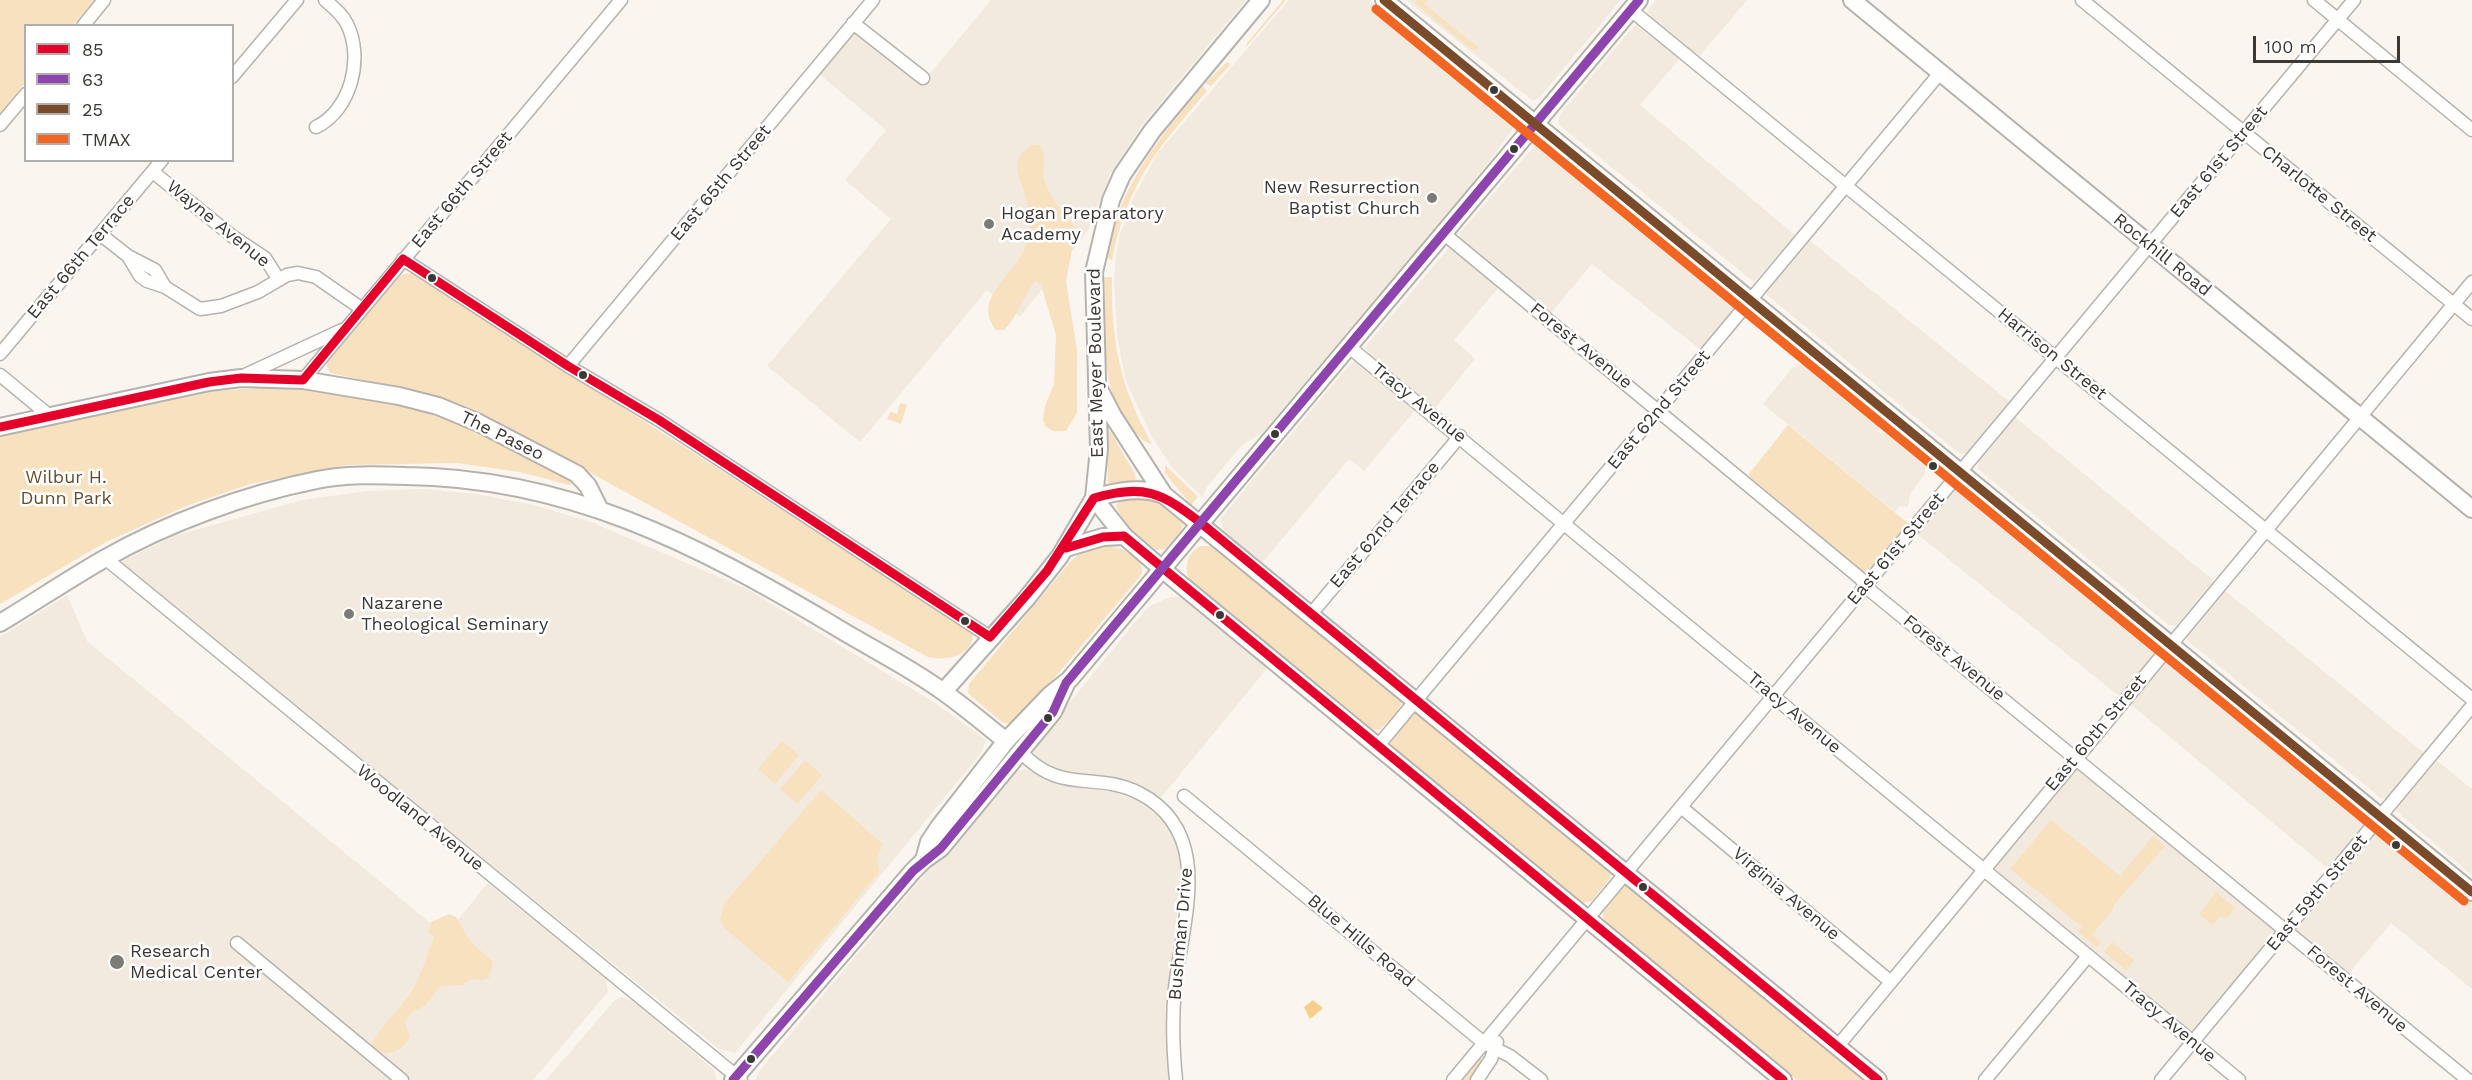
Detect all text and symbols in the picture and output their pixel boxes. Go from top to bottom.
legend [24,24,234,162]
scale bar [2256,24,2403,62]
text: 100 m [2264,36,2317,57]
text: 85 [82,39,104,60]
text: 63 [82,69,103,90]
unlabelled marker [1488,84,1500,96]
text: 25 [82,99,103,120]
street label: East 61st Street [2166,101,2272,223]
street label: East 65th Street [666,120,776,246]
street label: East 66th Street [407,127,517,253]
text: TMAX [82,129,131,150]
street label: Charlotte Street [2257,141,2381,247]
unlabelled marker [1508,143,1520,155]
street label: Wayne Avenue [162,176,274,272]
place label: New Resurrection Baptist Church [1264,177,1420,219]
street label: East 66th Terrace [23,190,139,324]
marker: New Resurrection Baptist Church [1425,191,1439,205]
place label: Hogan Preparatory Academy [1001,203,1164,246]
street label: Rockhill Road [2109,209,2215,301]
marker: Hogan Preparatory Academy [982,217,996,231]
street label: East Meyer Boulevard [1084,268,1108,458]
unlabelled marker [426,272,438,284]
street label: Forest Avenue [1526,298,1636,394]
street label: Harrison Street [1993,303,2111,405]
street label: East 62nd Street [1603,346,1715,474]
street label: Tracy Avenue [1367,358,1471,448]
unlabelled marker [577,369,589,381]
street label: The Paseo [457,407,547,465]
unlabelled marker [1269,428,1281,440]
street label: East 62nd Terrace [1326,457,1444,593]
unlabelled marker [1927,460,1939,472]
park label: Wilbur H. Dunn Park [20,467,112,510]
street label: East 61st Street [1843,488,1949,610]
place label: Nazarene Theological Seminary [361,593,548,636]
marker: Nazarene Theological Seminary [342,607,356,621]
unlabelled marker [1214,609,1226,621]
street label: Forest Avenue [1899,610,2009,706]
unlabelled marker [959,615,971,627]
street label: Tracy Avenue [1743,668,1845,758]
street label: East 60th Street [2041,670,2151,796]
unlabelled marker [1042,712,1054,724]
street label: Woodland Avenue [352,760,488,876]
street label: East 59th Street [2262,830,2372,956]
unlabelled marker [2390,839,2402,851]
street label: Virginia Avenue [1728,843,1844,945]
street label: Bushman Drive [1164,867,1198,1001]
unlabelled marker [1637,881,1649,893]
street label: Blue Hills Road [1303,890,1419,992]
place label: Research Medical Center [130,941,263,984]
street label: Forest Avenue [2302,941,2412,1037]
marker: Research Medical Center [108,953,126,971]
street label: Tracy Avenue [2118,977,2220,1067]
unlabelled marker [745,1053,757,1065]

